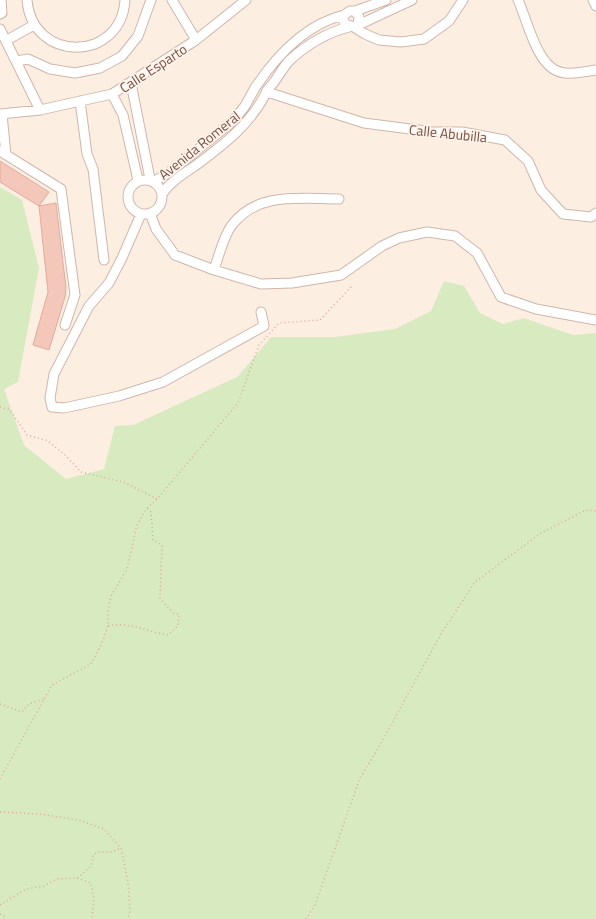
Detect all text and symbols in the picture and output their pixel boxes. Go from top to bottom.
street label: Calle Esparto [115,38,191,98]
street label: Avenida Romeral [154,105,244,185]
street label: Calle Abubilla [408,118,488,148]

